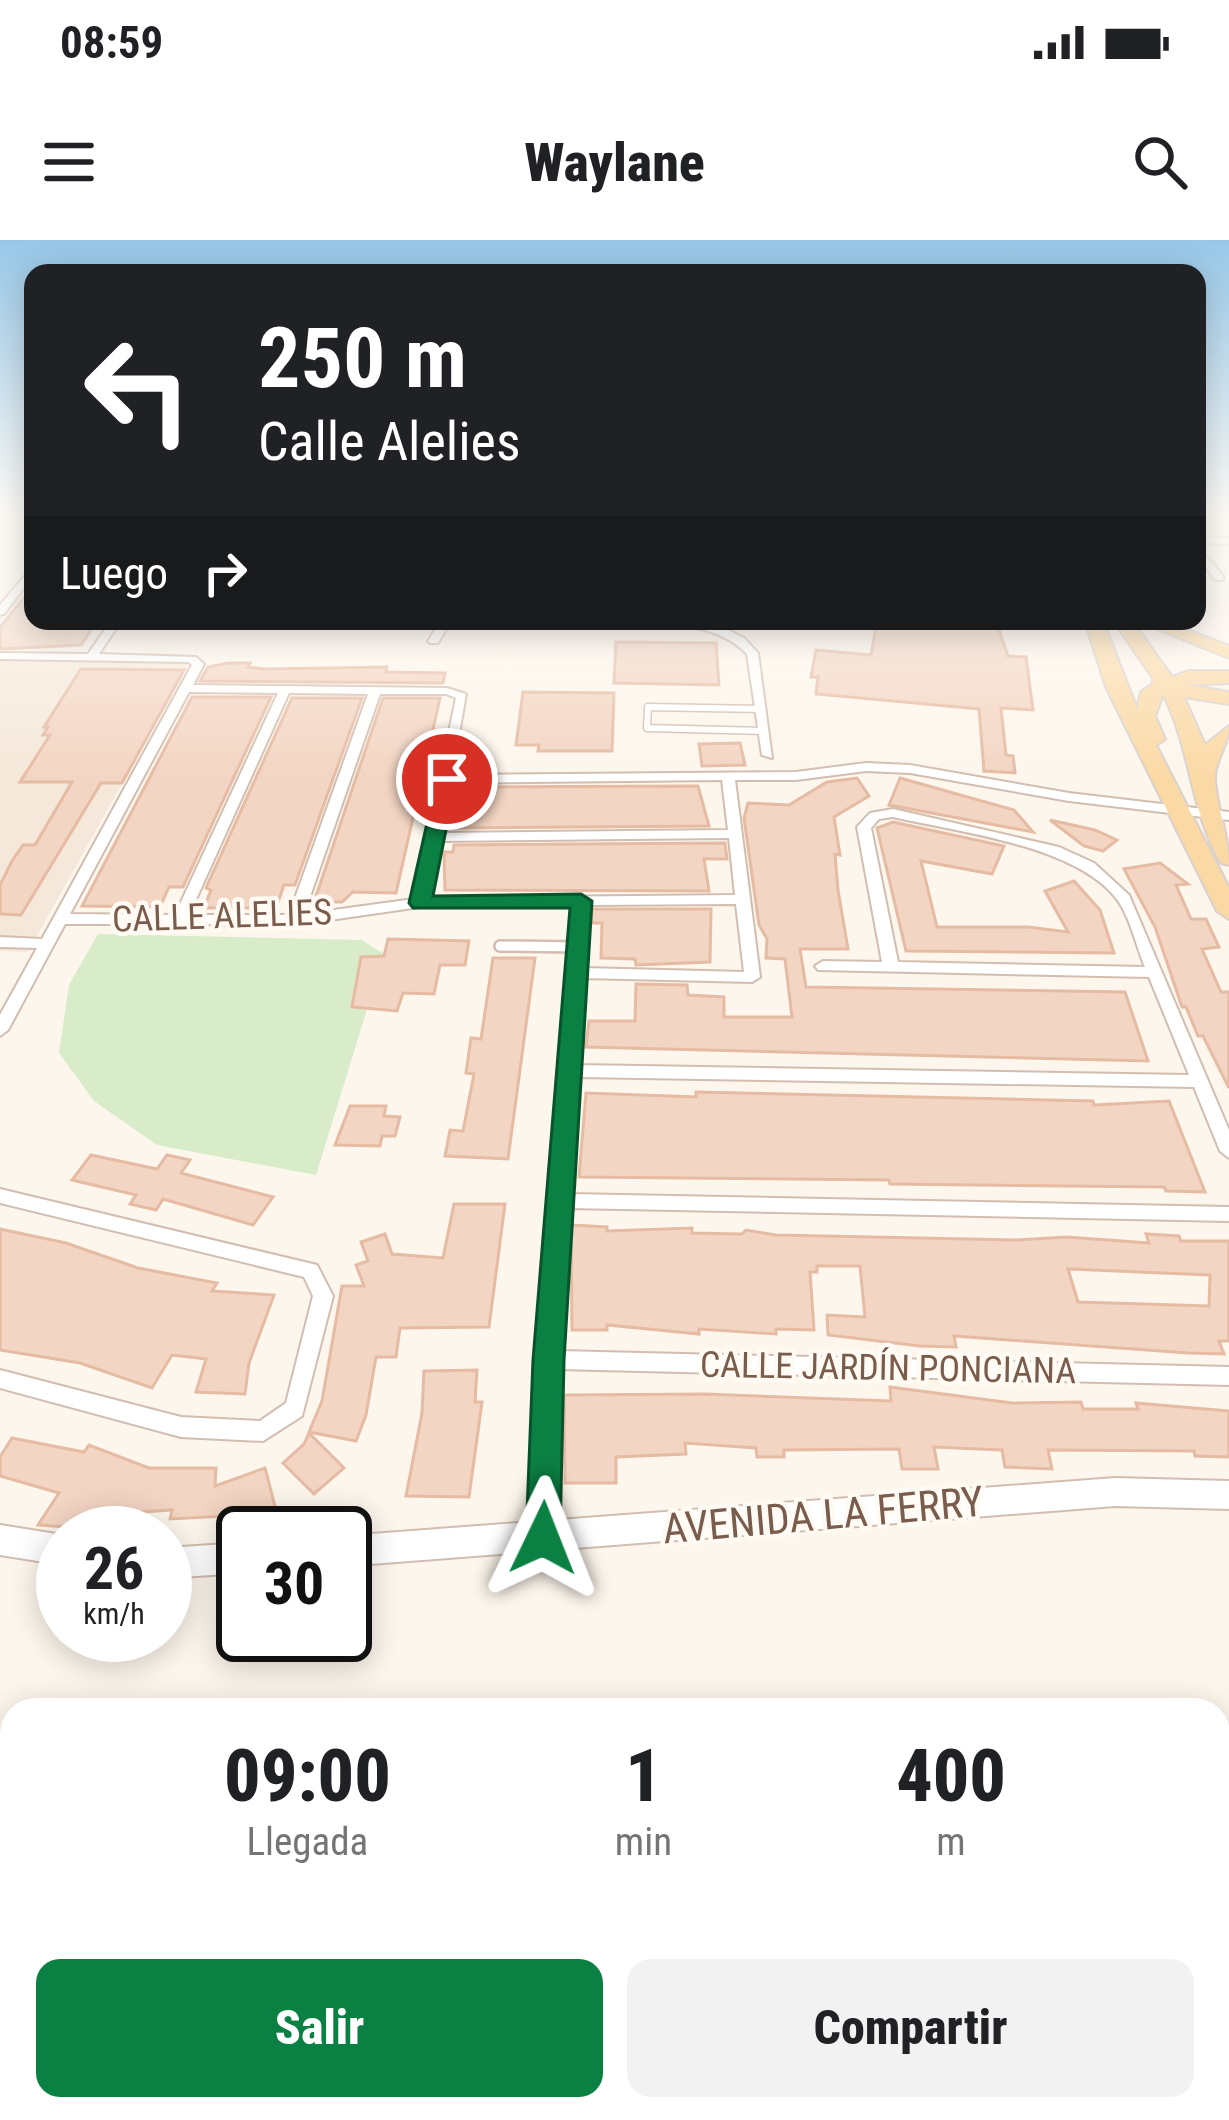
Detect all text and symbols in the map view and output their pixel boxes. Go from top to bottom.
text: 08:59 [60,16,163,69]
icon: menu [36,129,102,195]
icon: search [1127,129,1193,195]
text: Waylane [524,131,705,194]
text: 250 m [258,309,467,408]
icon: left [60,312,216,468]
text: Calle Alelies [258,410,521,473]
icon: right [192,540,258,606]
text: Luego [60,547,168,600]
pin [396,728,498,830]
icon: arrive [414,746,480,812]
street label: CALLE ALELIES [111,891,333,941]
street label: CALLE JARDÍN PONCIANA [699,1343,1077,1392]
position arrow [480,1475,606,1601]
street label: AVENIDA LA FERRY [661,1477,985,1553]
speed limit sign: 30 [216,1506,372,1662]
text: 26 [84,1533,144,1604]
text: km/h [83,1596,145,1631]
text: 09:00 [224,1734,391,1819]
text: 1 [625,1734,662,1819]
text: 400 [896,1734,1006,1819]
text: Llegada [247,1819,368,1865]
text: min [615,1819,672,1865]
text: m [936,1819,966,1865]
button: Salir [36,1959,603,2097]
button: Compartir [627,1959,1194,2097]

